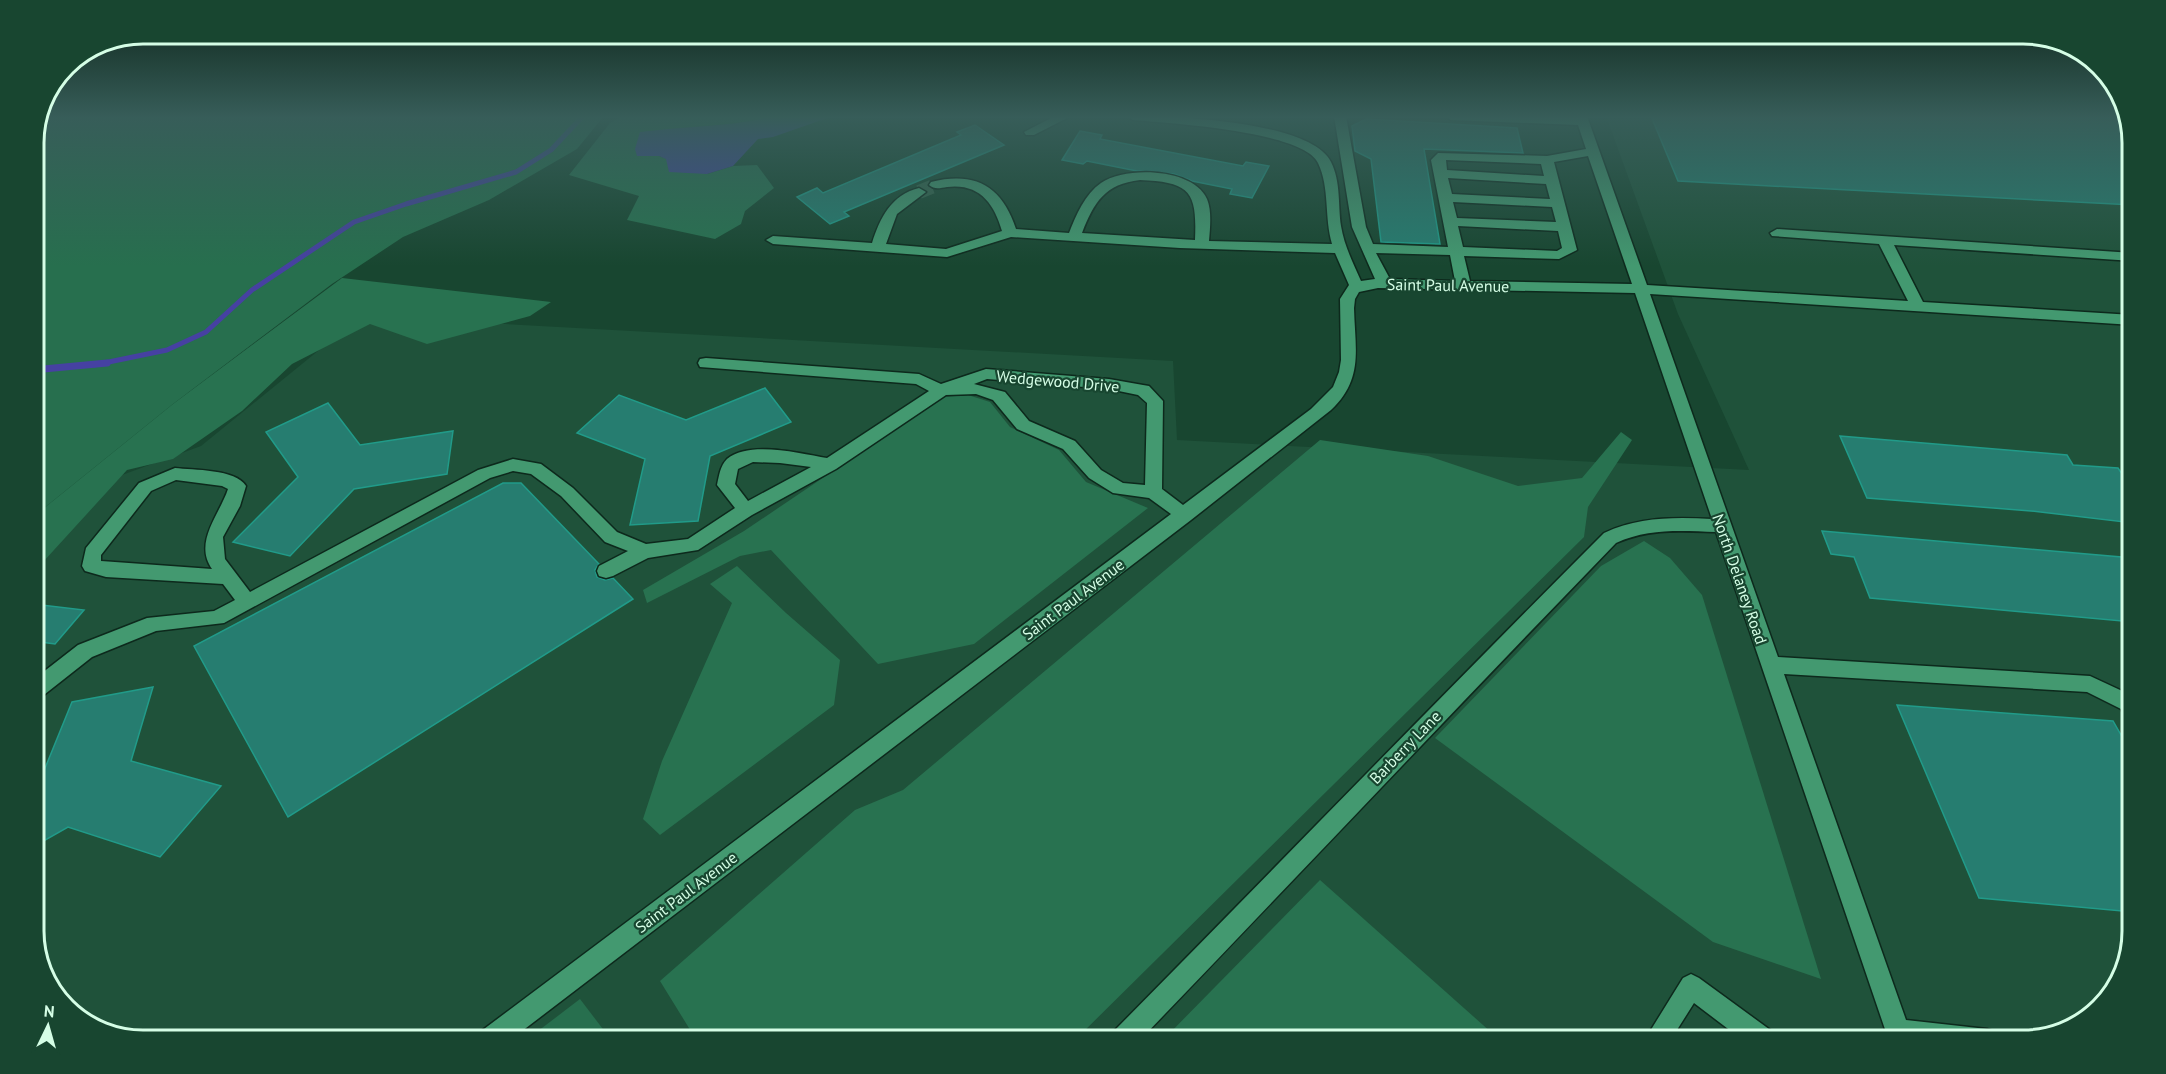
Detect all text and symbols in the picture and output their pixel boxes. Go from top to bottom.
street label: Saint Paul Avenue [1387,274,1509,296]
street label: Wedgewood Drive [996,366,1120,396]
street label: North Delaney Road [1708,511,1772,647]
street label: Saint Paul Avenue [1018,554,1128,644]
street label: Barberry Lane [1365,706,1445,788]
street label: Saint Paul Avenue [631,847,741,937]
north arrow [18,996,78,1056]
text: N [43,1001,55,1021]

